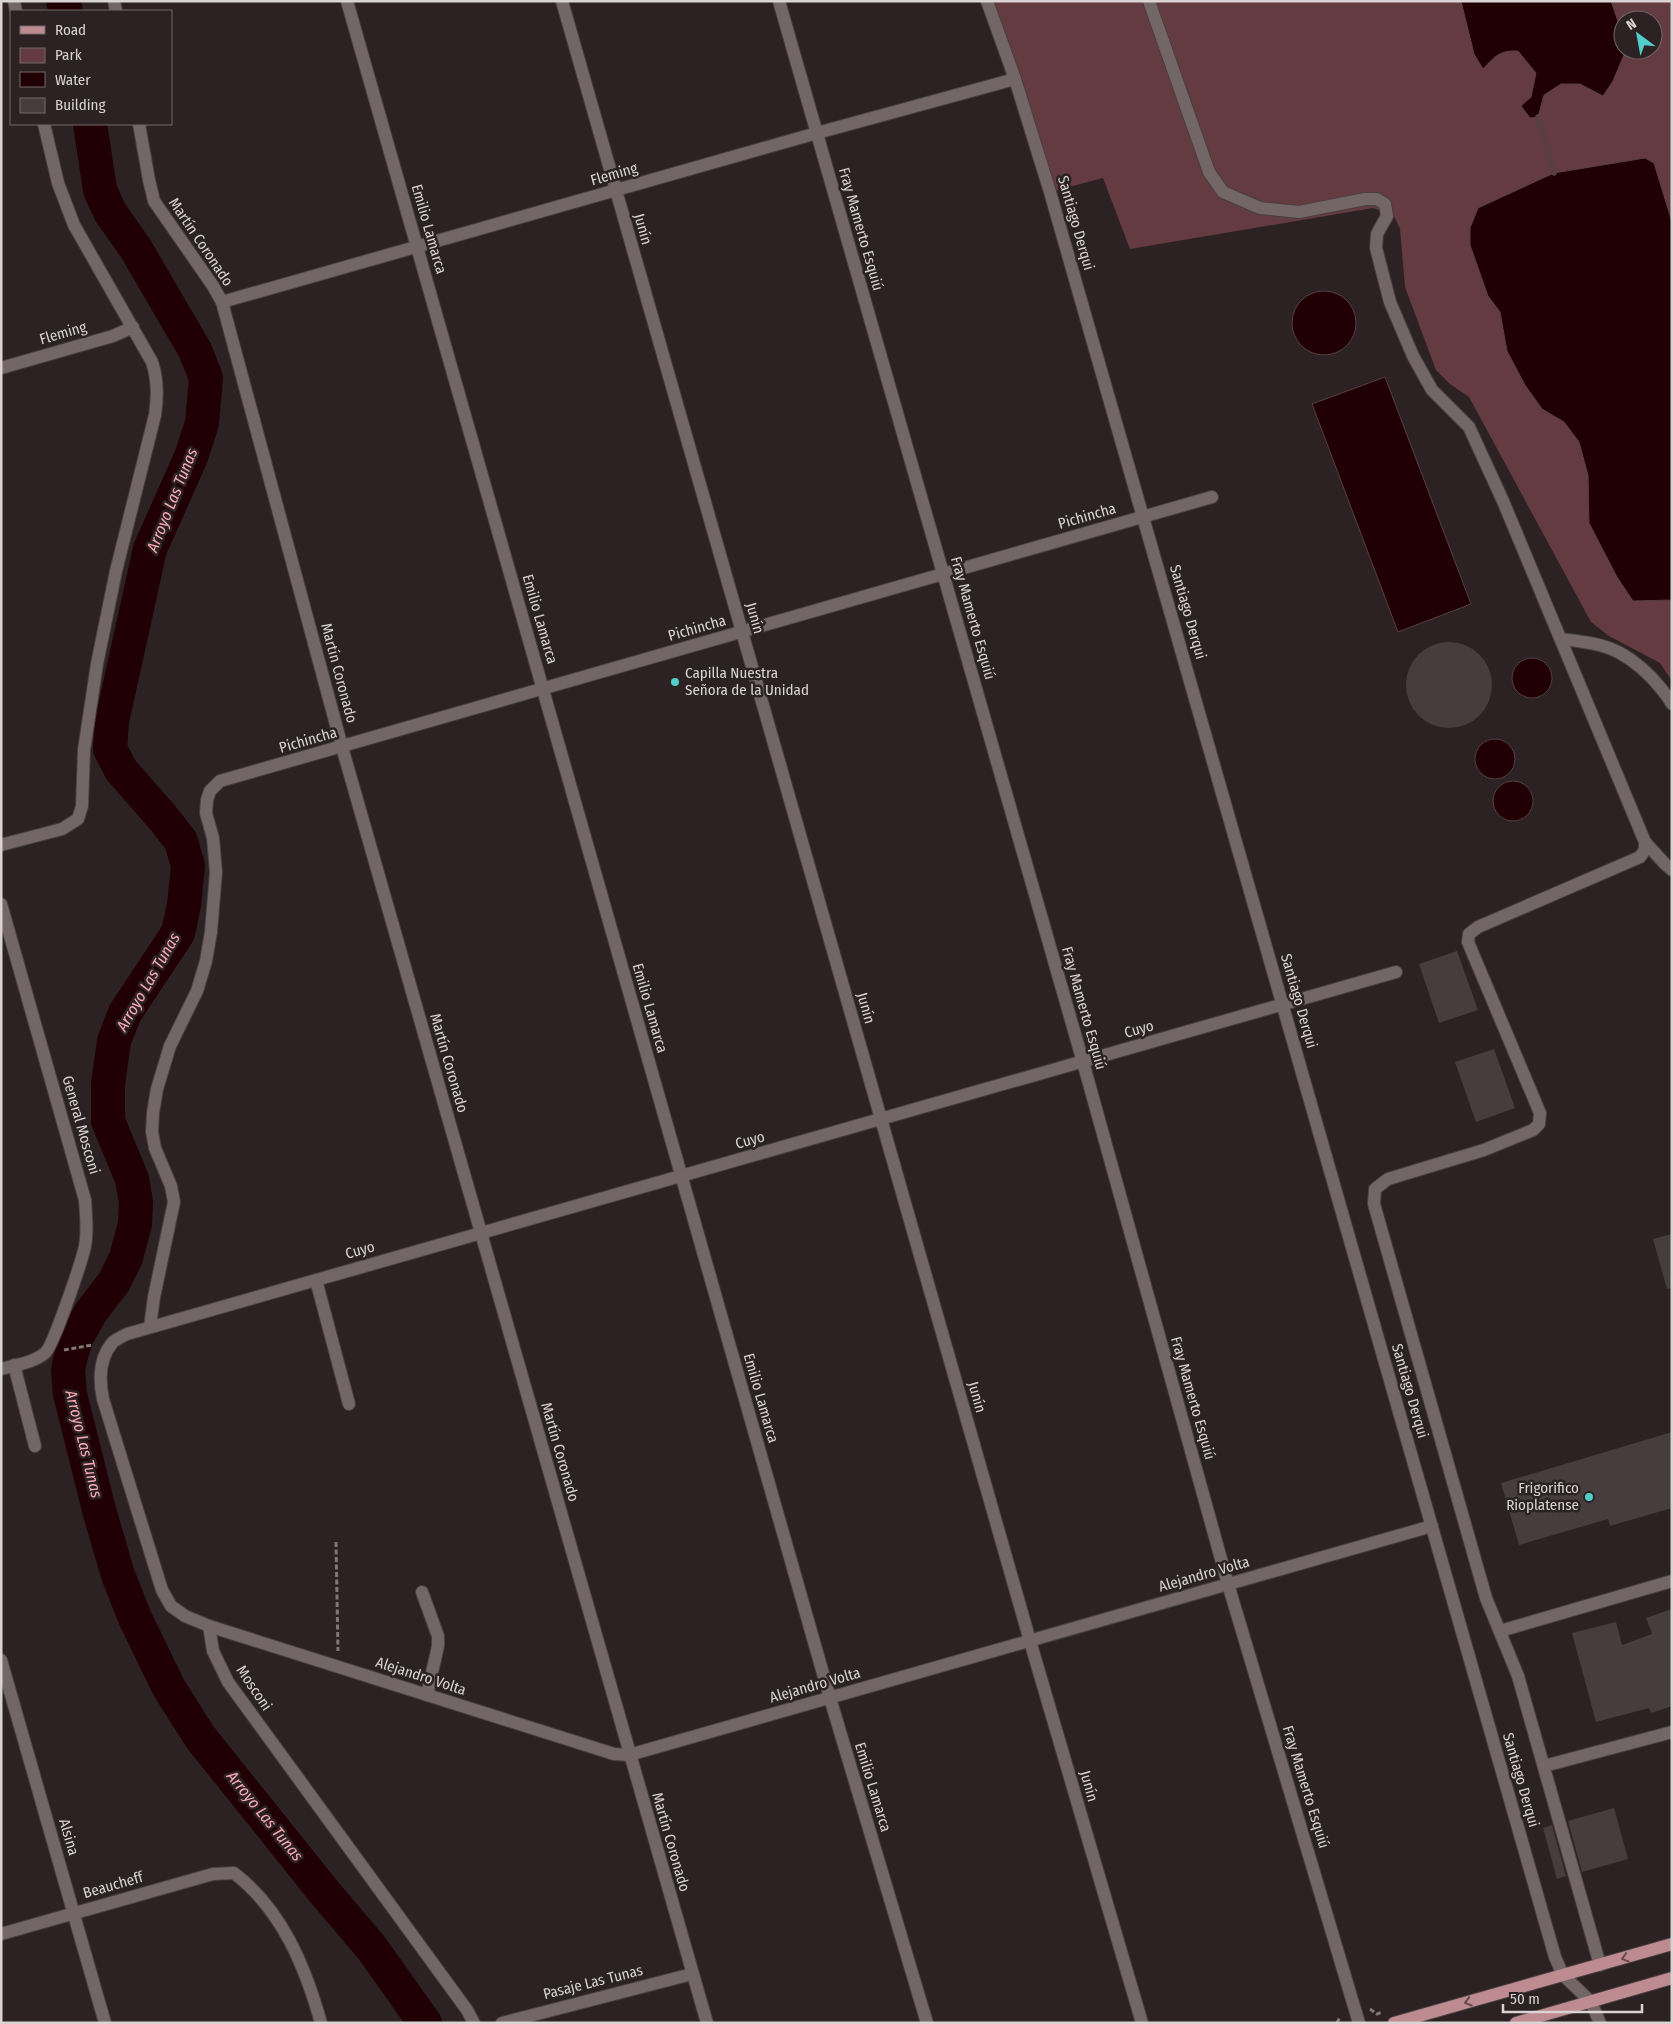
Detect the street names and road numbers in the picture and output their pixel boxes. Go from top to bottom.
street label: Fleming [588,159,640,189]
street label: Fray Mamerto Esquiú [835,165,887,293]
street label: Santiago Derqui [1054,174,1098,272]
street label: Emilio Lamarca [408,182,450,276]
street label: Martín Coronado [165,194,237,290]
street label: Junín [630,211,656,247]
street label: Fleming [37,318,89,348]
street label: Pichincha [1056,499,1118,533]
street label: Fray Mamerto Esquiú [947,554,999,682]
street label: Santiago Derqui [1166,563,1210,661]
street label: Emilio Lamarca [519,572,561,666]
street label: Junín [742,600,768,636]
street label: Pichincha [666,611,728,645]
street label: Martín Coronado [317,621,361,725]
street label: Pichincha [277,723,339,757]
street label: Fray Mamerto Esquiú [1058,944,1110,1072]
street label: Santiago Derqui [1277,952,1321,1050]
street label: Emilio Lamarca [629,961,671,1055]
street label: Junín [853,990,879,1026]
street label: Martín Coronado [426,1011,472,1115]
street label: Cuyo [1122,1016,1156,1042]
street label: General Mosconi [58,1074,104,1176]
street label: Cuyo [733,1127,767,1153]
street label: Cuyo [343,1237,377,1263]
street label: Fray Mamerto Esquiú [1167,1334,1219,1462]
street label: Santiago Derqui [1388,1342,1432,1440]
street label: Emilio Lamarca [740,1351,782,1445]
street label: Junín [964,1379,990,1415]
street label: Martín Coronado [537,1400,583,1504]
street label: Alejandro Volta [1156,1552,1252,1596]
street label: Alejandro Volta [374,1653,468,1699]
street label: Mosconi [232,1662,276,1714]
street label: Alejandro Volta [767,1663,863,1707]
street label: Fray Mamerto Esquiú [1279,1723,1333,1851]
street label: Santiago Derqui [1499,1731,1543,1829]
street label: Emilio Lamarca [851,1740,895,1834]
street label: Junín [1076,1768,1102,1804]
street label: Martín Coronado [648,1790,694,1894]
street label: Alsina [55,1817,83,1857]
street label: Beaucheff [81,1867,146,1902]
street label: Pasaje Las Tunas [541,1961,645,2003]

